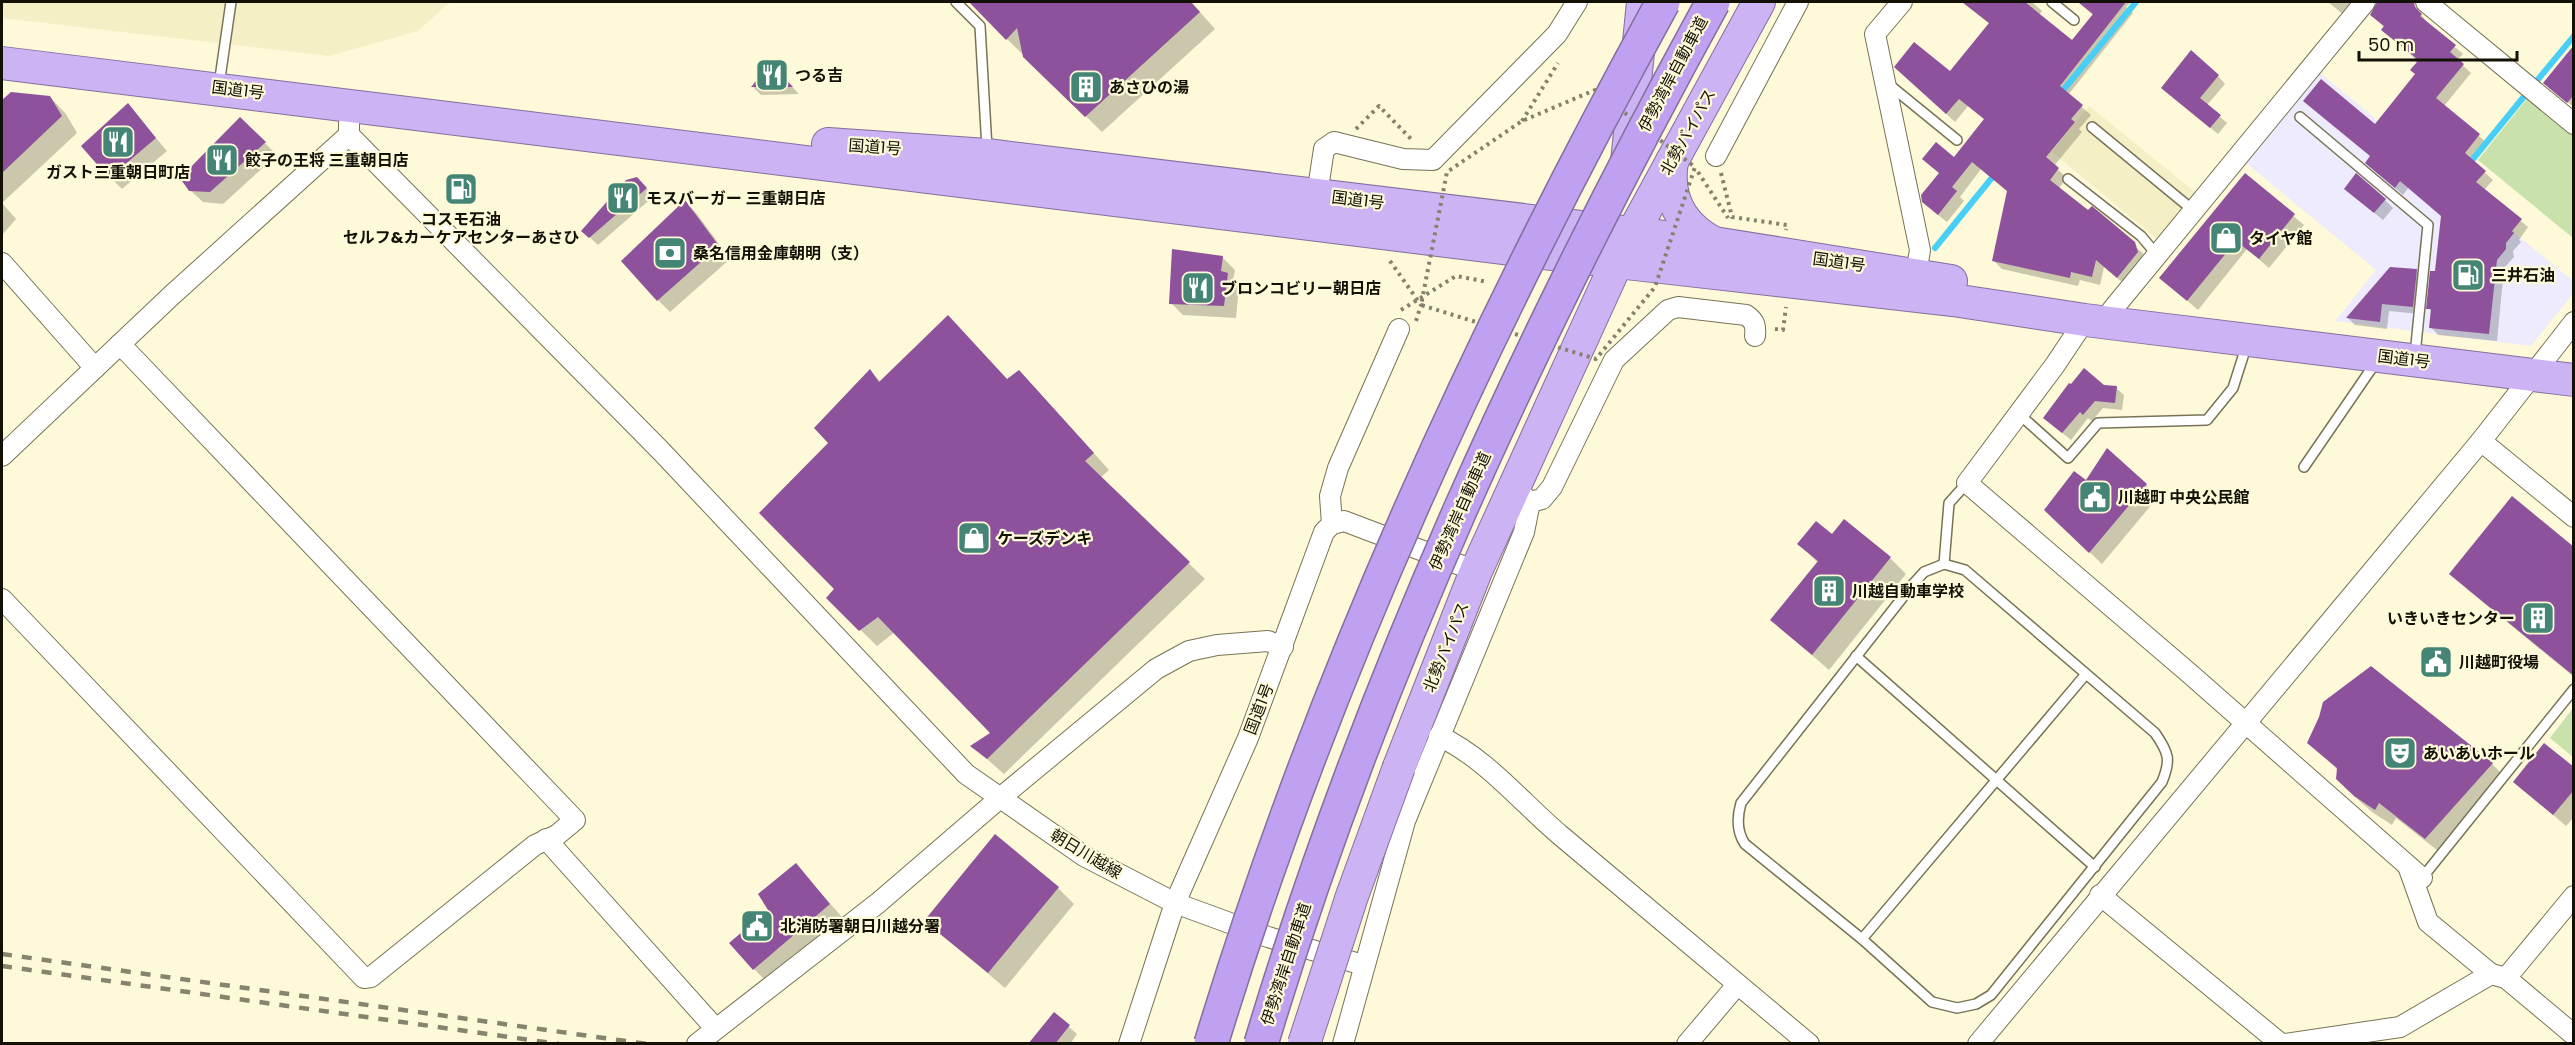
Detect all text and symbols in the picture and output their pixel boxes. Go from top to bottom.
street label: 伊勢湾岸自動車道 [1633,12,1713,136]
scale bar [2359,24,2516,62]
text: 50 m [2368,32,2414,57]
restaurant icon: つる吉 [754,57,790,93]
place label: つる吉 [795,64,843,87]
building icon: あさひの湯 [1068,69,1104,105]
street label: 国道1号 [210,75,266,105]
place label: あさひの湯 [1109,76,1189,99]
street label: 北勢バイパス [1655,85,1721,179]
restaurant icon: ガスト三重朝日町店 [100,124,136,160]
street label: 国道1号 [848,134,902,160]
restaurant icon: 餃子の王将 三重朝日店 [204,142,240,178]
place label: 餃子の王将 三重朝日店 [245,149,408,172]
place label: ガスト三重朝日町店 [46,161,190,184]
fuel station icon: コスモ石油 セルフ&カーケアセンターあさひ [443,171,479,207]
restaurant icon: モスバーガー 三重朝日店 [605,180,641,216]
street label: 国道1号 [1330,185,1386,215]
place label: モスバーガー 三重朝日店 [646,187,825,210]
place label: コスモ石油 セルフ&カーケアセンターあさひ [343,208,579,249]
shop icon: タイヤ館 [2208,220,2244,256]
place label: タイヤ館 [2249,227,2313,250]
bank icon: 桑名信用金庫朝明（支） [652,235,688,271]
place label: 桑名信用金庫朝明（支） [693,242,869,265]
street label: 国道1号 [1811,247,1867,277]
fuel station icon: 三井石油 [2450,257,2486,293]
place label: 三井石油 [2491,264,2555,287]
restaurant icon: ブロンコビリー朝日店 [1180,270,1216,306]
place label: ブロンコビリー朝日店 [1221,277,1381,300]
street label: 国道1号 [2376,344,2432,374]
street label: 伊勢湾岸自動車道 [1423,448,1497,574]
public building icon: 川越町 中央公民館 [2077,479,2113,515]
place label: 川越町 中央公民館 [2118,486,2249,509]
shop icon: ケーズデンキ [956,520,992,556]
place label: ケーズデンキ [997,527,1092,550]
building icon: 川越自動車学校 [1811,573,1847,609]
place label: 川越自動車学校 [1852,580,1964,603]
street label: 北勢バイパス [1417,598,1475,696]
building icon: いきいきセンター [2520,600,2556,636]
place label: いきいきセンター [2387,607,2515,630]
public building icon: 川越町役場 [2418,644,2454,680]
place label: 川越町役場 [2459,651,2539,674]
street label: 国道1号 [1239,680,1279,738]
theatre icon: あいあいホール [2382,735,2418,771]
place label: あいあいホール [2423,742,2535,765]
street label: 朝日川越線 [1046,824,1126,884]
street label: 伊勢湾岸自動車道 [1255,900,1317,1028]
public building icon: 北消防署朝日川越分署 [739,908,775,944]
place label: 北消防署朝日川越分署 [780,915,940,938]

